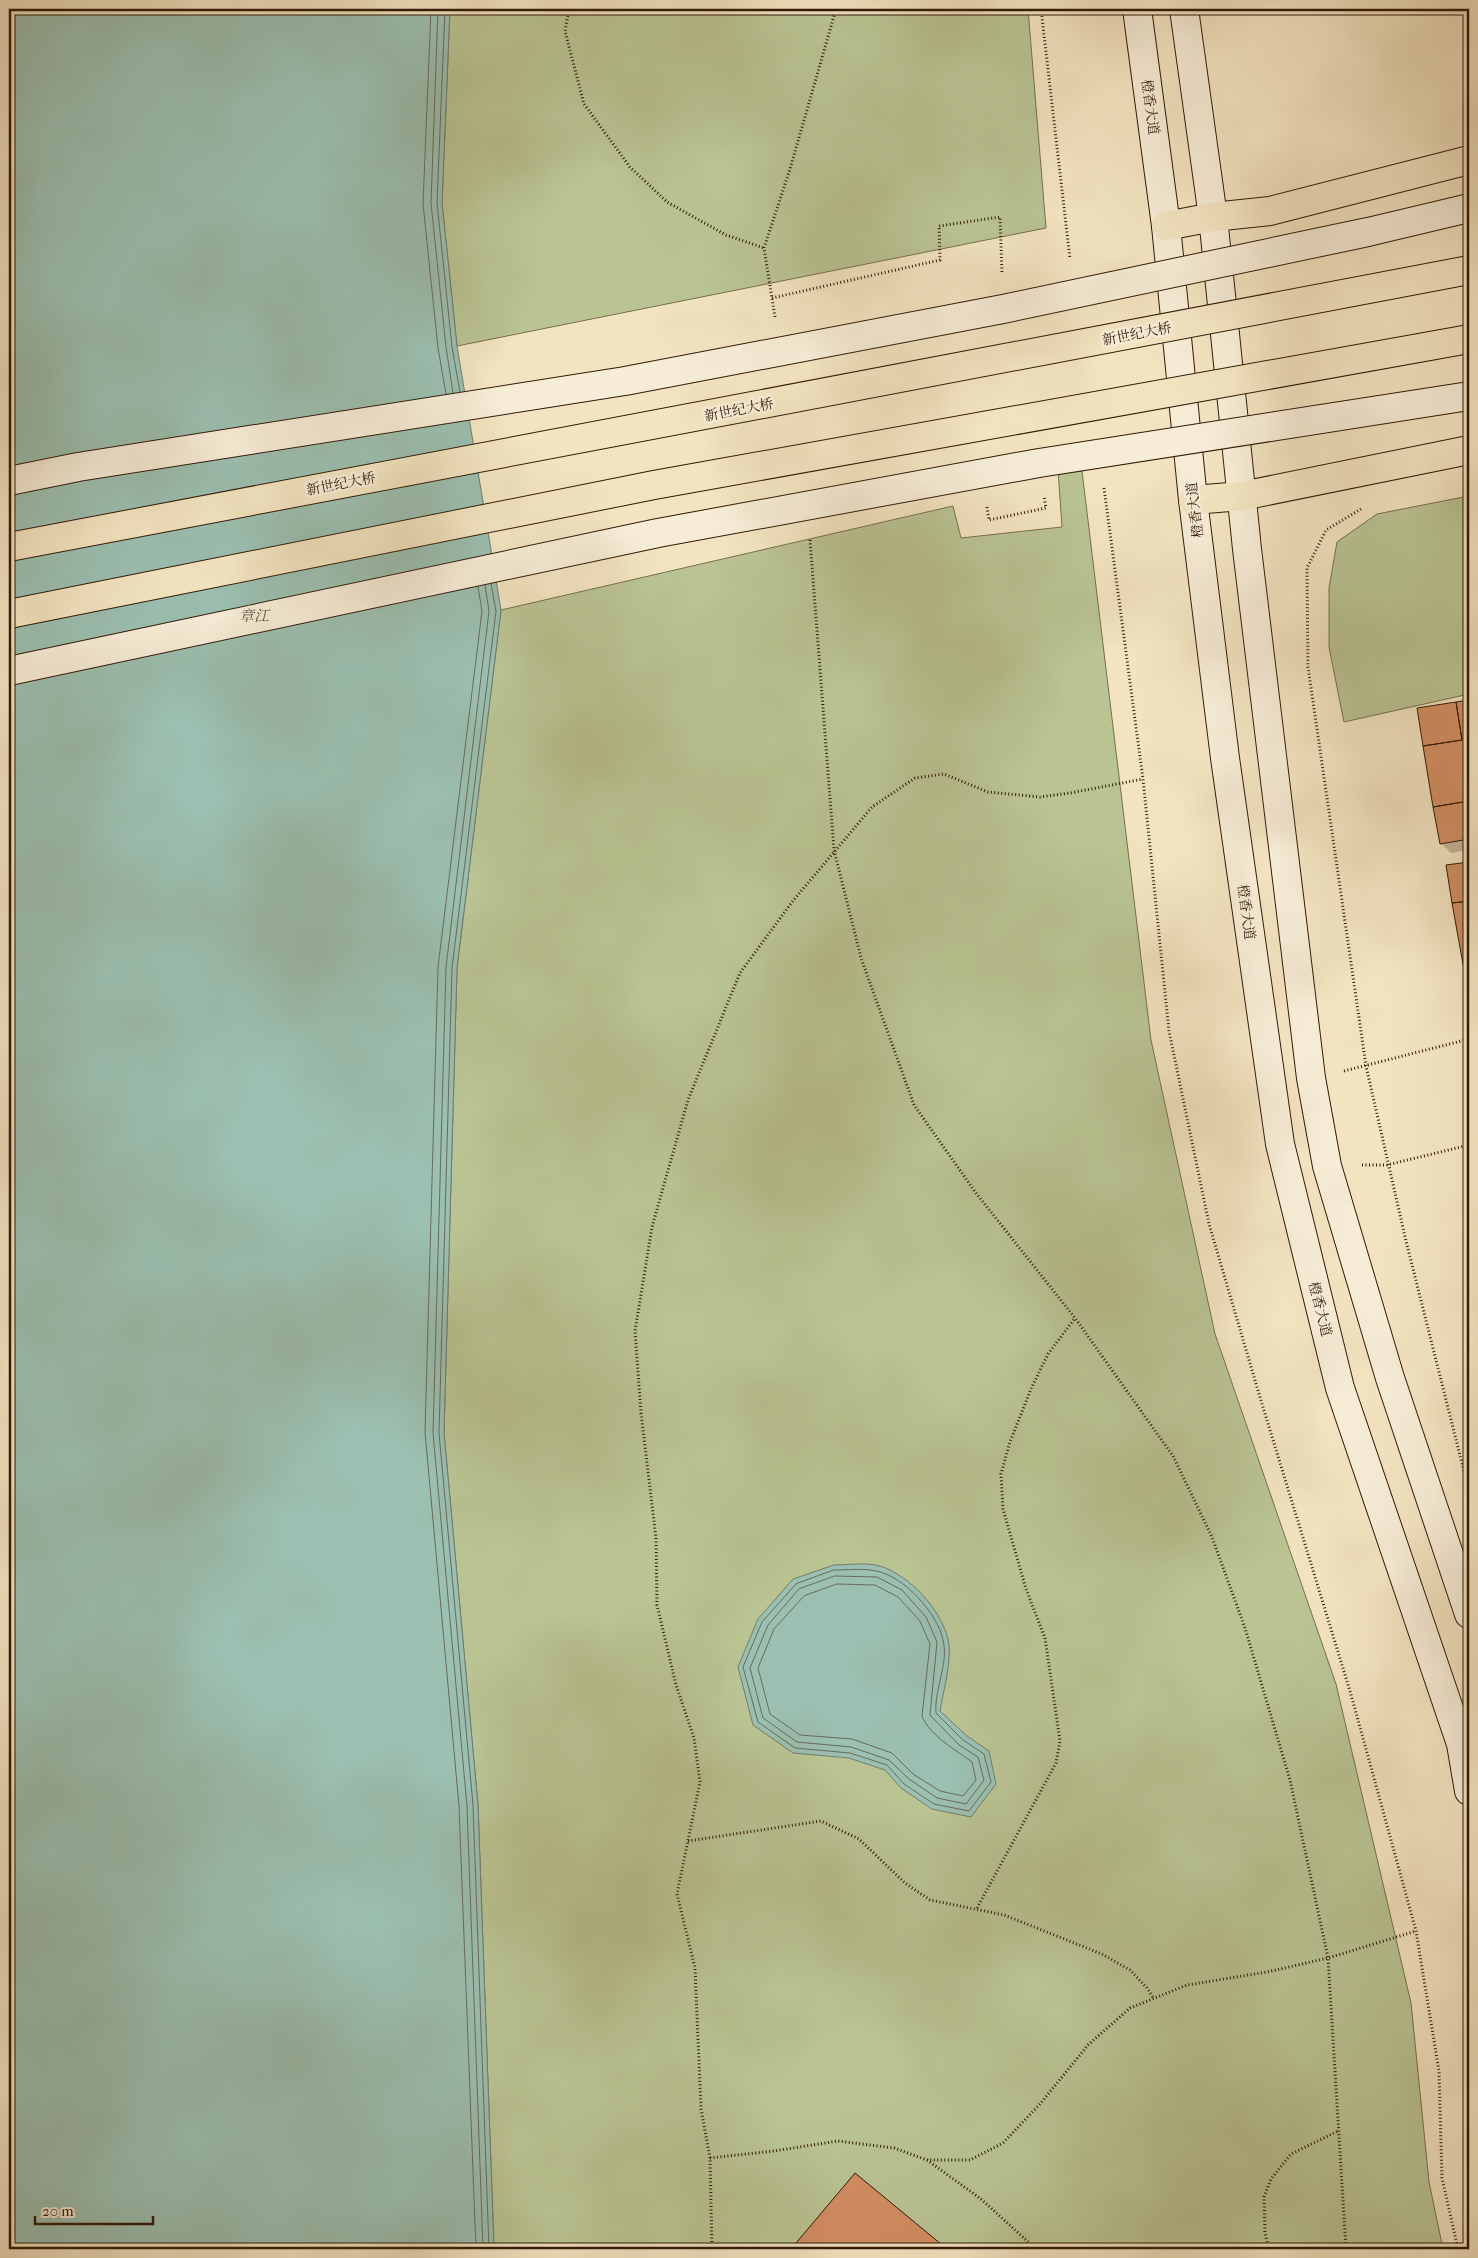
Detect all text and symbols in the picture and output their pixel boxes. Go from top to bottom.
street label: 橙香大道 [1138,78,1162,136]
street label: 新世纪大桥 [1101,319,1173,349]
street label: 新世纪大桥 [703,395,775,425]
street label: 新世纪大桥 [305,469,377,499]
street label: 橙香大道 [1183,481,1207,539]
water label: 章江 [239,607,271,625]
street label: 橙香大道 [1234,883,1258,941]
street label: 橙香大道 [1305,1280,1335,1338]
scale bar [35,2193,152,2225]
text: 20 m [42,2202,74,2220]

